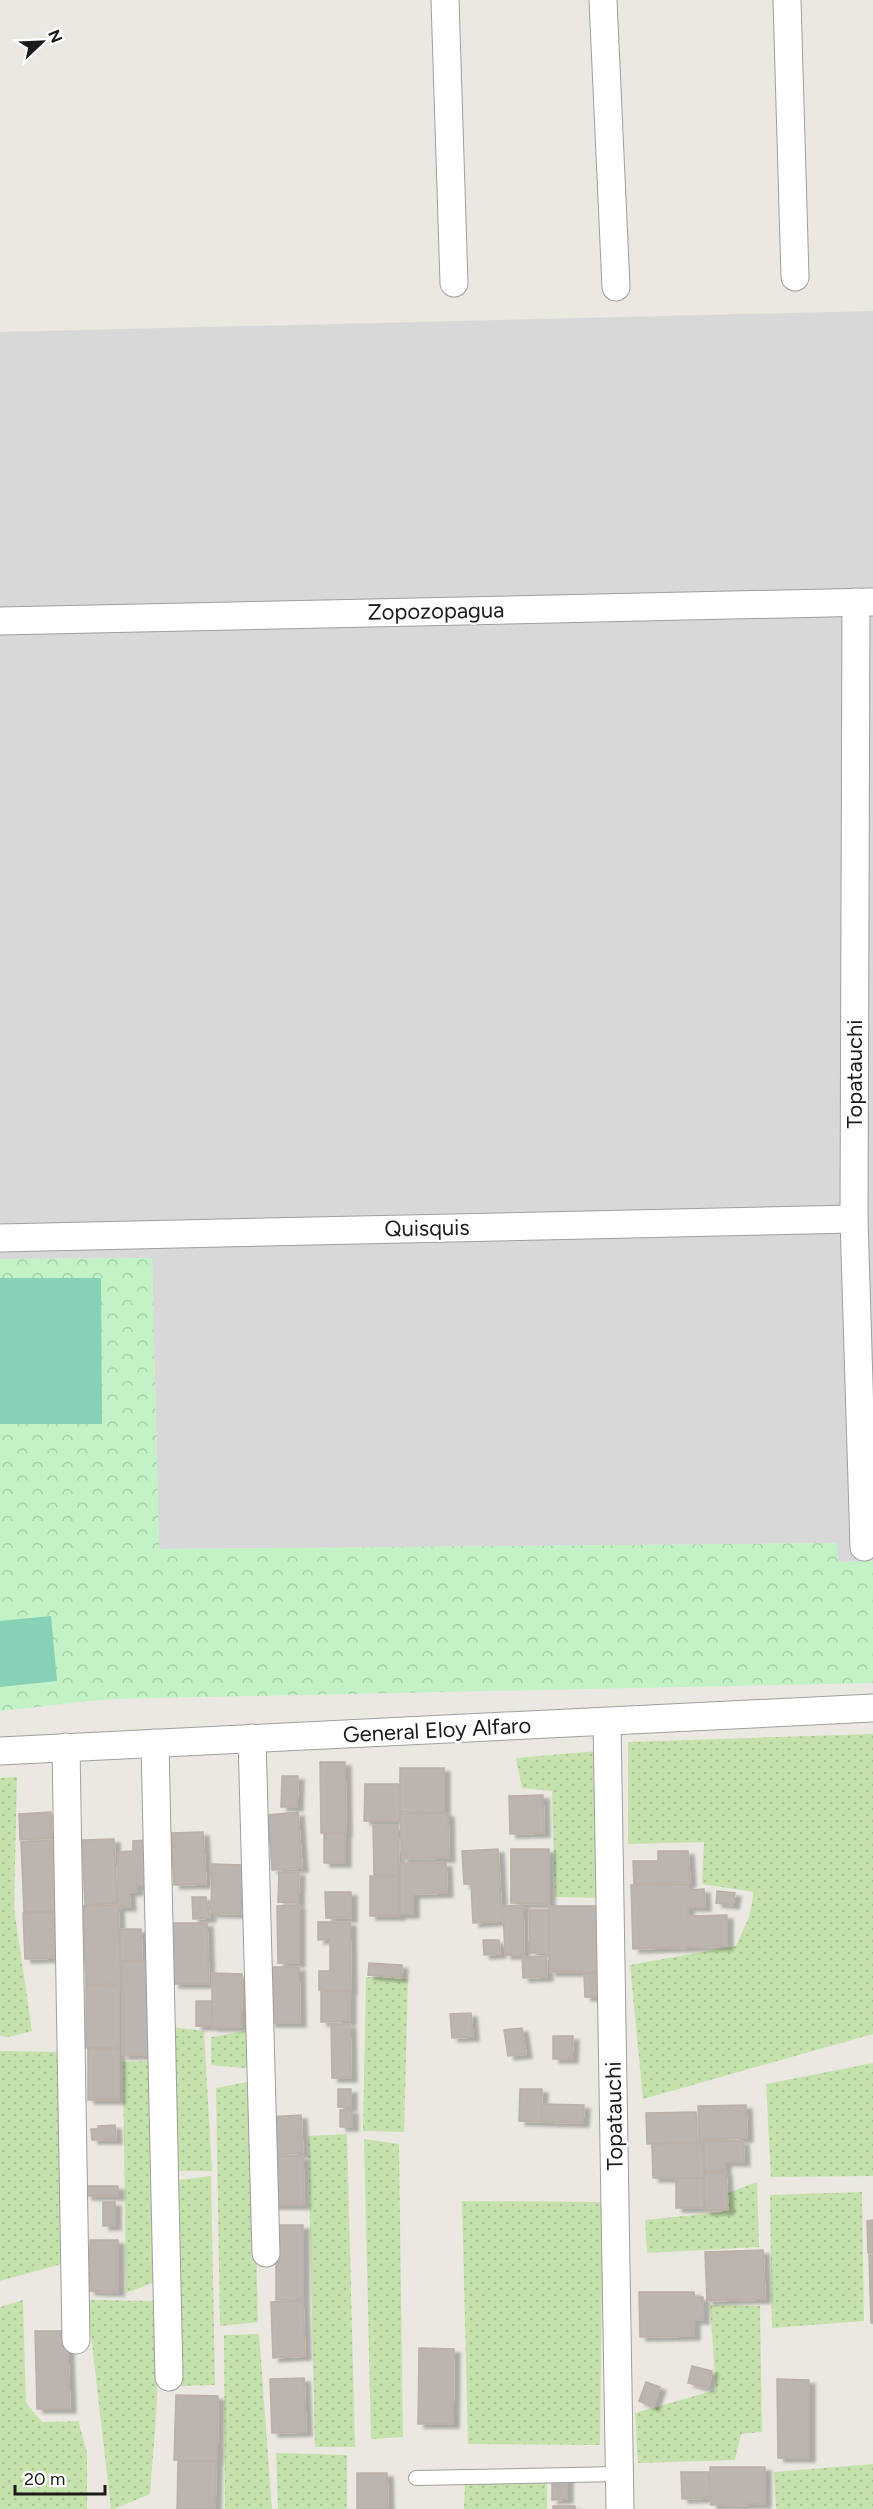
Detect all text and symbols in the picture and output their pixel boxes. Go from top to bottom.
north arrow [12,12,72,72]
text: N [44,27,67,46]
street label: Zopozopagua [367,596,505,626]
street label: Topatauchi [841,1020,868,1128]
street label: Quisquis [384,1214,470,1242]
street label: General Eloy Alfaro [342,1712,532,1748]
street label: Topatauchi [600,2061,628,2171]
scale bar [15,2458,105,2496]
text: 20 m [24,2468,65,2490]

